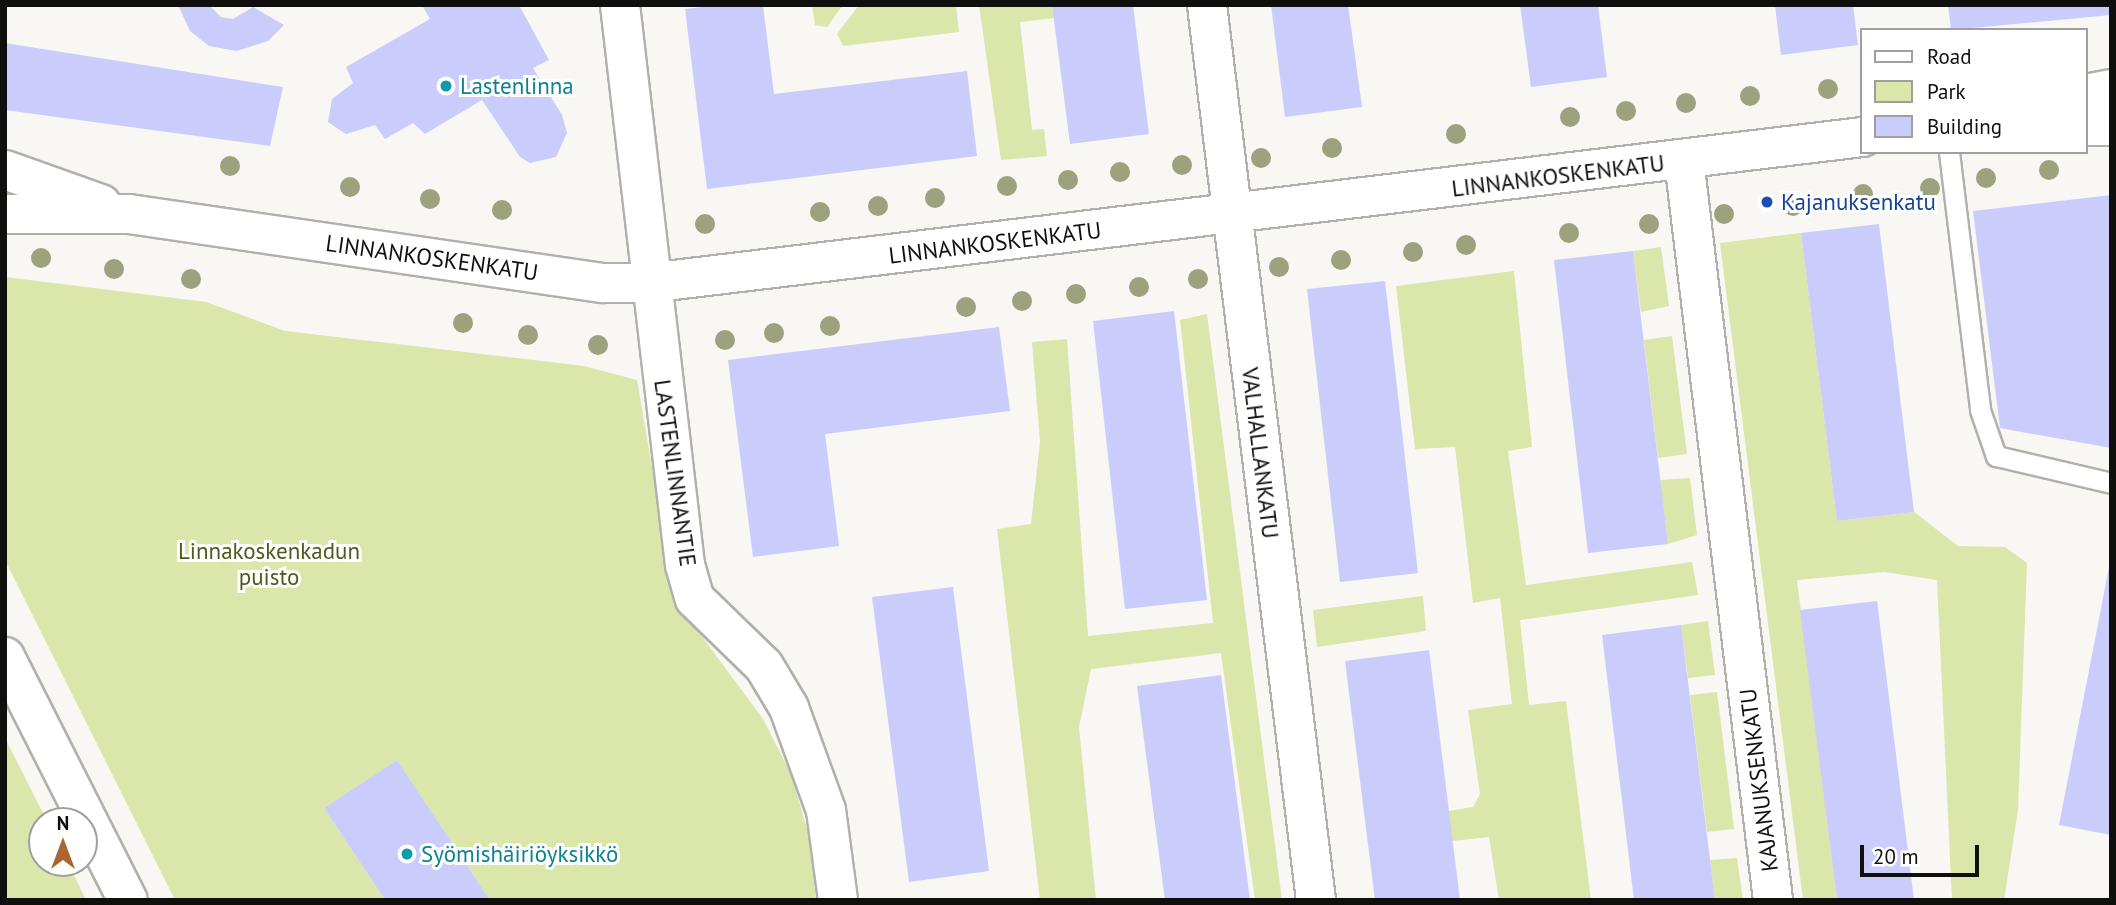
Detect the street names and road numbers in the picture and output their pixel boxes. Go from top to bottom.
street label: LINNANKOSKENKATU [1450,149,1666,203]
street label: LINNANKOSKENKATU [887,216,1103,270]
street label: LINNANKOSKENKATU [324,229,540,287]
street label: VALHALLANKATU [1236,366,1284,540]
street label: LASTENLINNANTIE [648,378,702,568]
street label: KAJANUKSENKATU [1734,687,1784,873]

